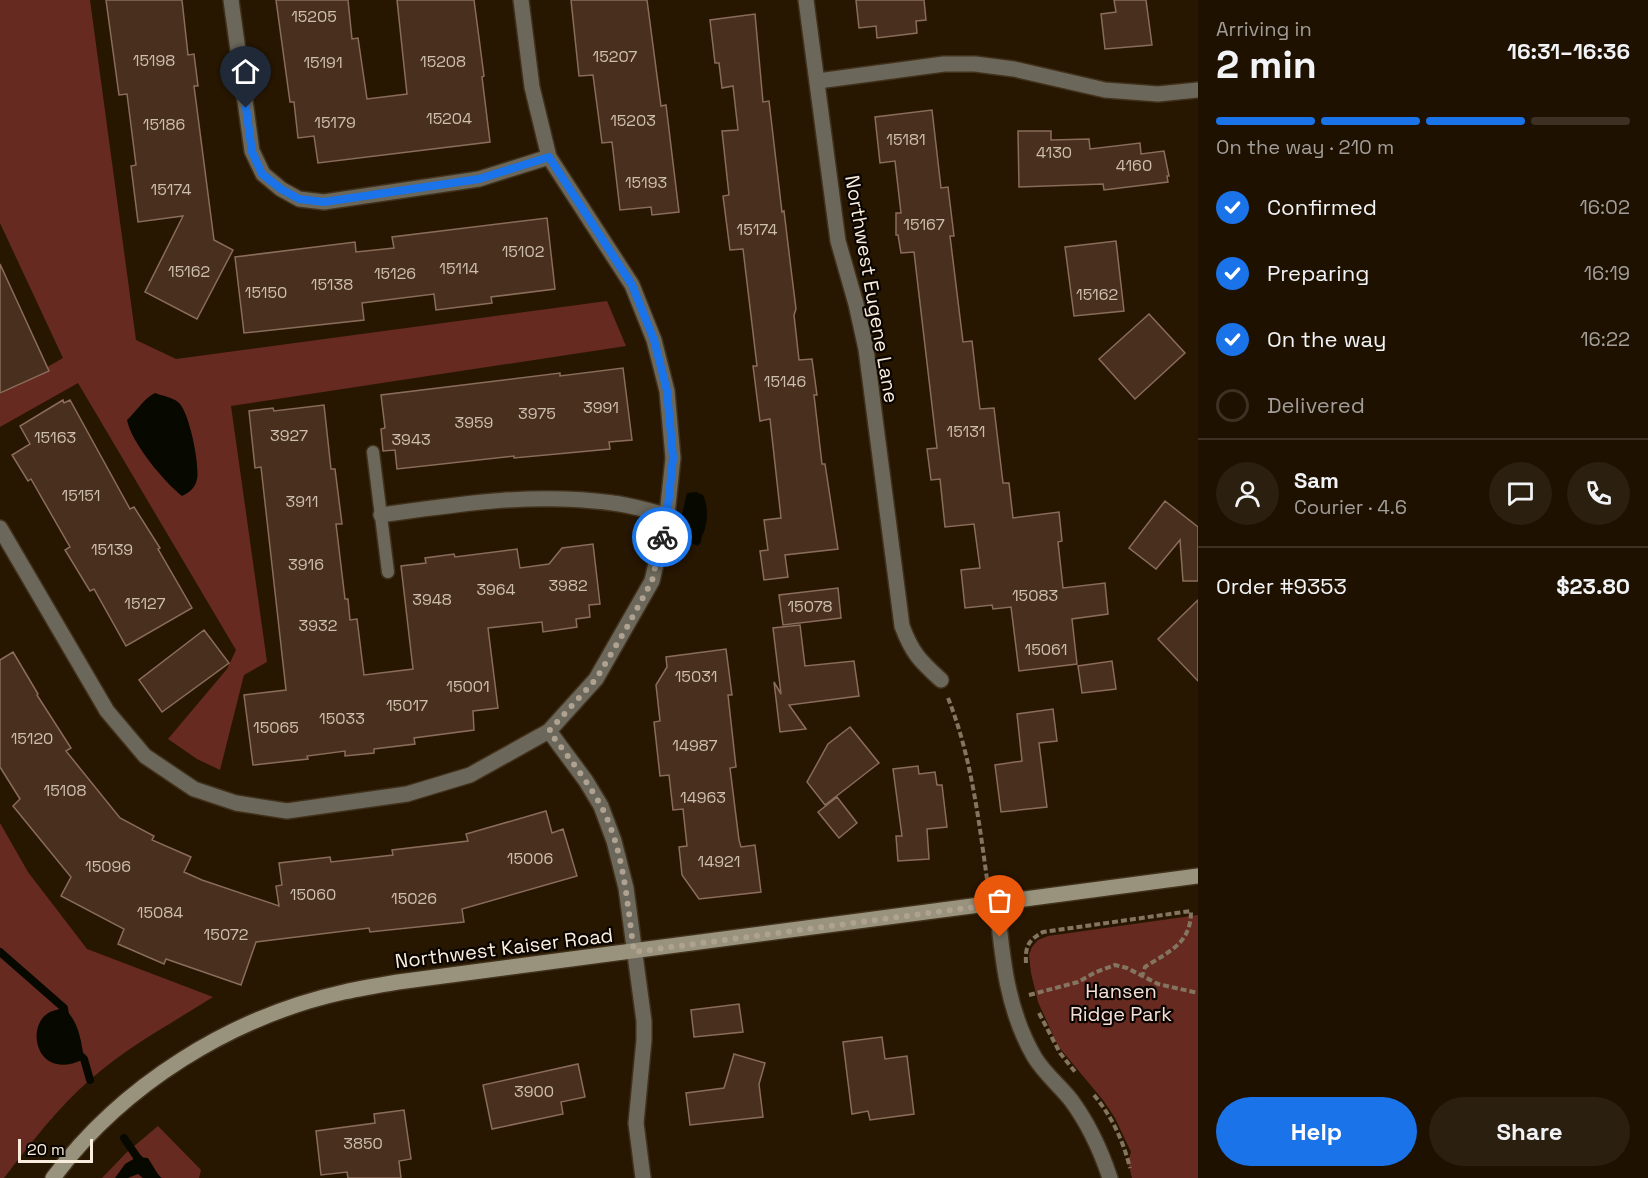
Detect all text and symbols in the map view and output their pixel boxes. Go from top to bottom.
house number: 15205 [291,6,337,27]
text: Arriving in [1216,16,1312,42]
text: 16:31–16:36 [1507,37,1630,65]
text: 2 min [1216,40,1317,89]
pin [220,46,271,108]
house number: 15207 [593,46,637,67]
house number: 15198 [133,50,175,71]
house number: 15208 [420,51,466,72]
house number: 15191 [303,52,343,73]
icon: home [229,55,262,88]
house number: 15204 [426,108,472,129]
house number: 15203 [610,110,656,131]
house number: 15179 [314,112,356,133]
house number: 15186 [143,114,185,135]
house number: 15181 [886,129,926,150]
text: On the way · 210 m [1216,134,1394,160]
house number: 4130 [1036,142,1072,163]
house number: 4160 [1116,155,1152,176]
house number: 15193 [625,172,667,193]
street label: Northwest Eugene Lane [839,173,905,405]
house number: 15174 [151,179,191,200]
icon: check [1216,191,1249,224]
text: Confirmed [1267,193,1377,221]
text: 16:02 [1579,194,1630,220]
house number: 15167 [903,214,945,235]
house number: 15174 [737,219,777,240]
house number: 15102 [502,241,544,262]
icon: check [1216,257,1249,290]
house number: 15114 [439,258,479,279]
text: Preparing [1267,259,1369,287]
text: 16:19 [1584,260,1630,286]
house number: 15162 [168,261,210,282]
house number: 15126 [374,263,416,284]
house number: 15138 [311,274,353,295]
house number: 15150 [245,282,287,303]
house number: 15162 [1076,284,1118,305]
icon: check [1216,323,1249,356]
text: On the way [1267,325,1386,353]
text: 16:22 [1580,326,1630,352]
house number: 15146 [764,371,806,392]
text: Delivered [1267,391,1365,419]
house number: 3991 [583,397,619,418]
house number: 3975 [518,403,556,424]
house number: 3959 [455,412,493,433]
house number: 15131 [947,421,985,442]
house number: 3927 [270,425,308,446]
house number: 15163 [34,427,76,448]
house number: 3943 [391,429,431,450]
button: person [1216,462,1279,525]
button: chat [1489,462,1552,525]
button: phone [1567,462,1630,525]
text: Sam [1294,466,1339,494]
house number: 15151 [62,485,100,506]
house number: 3911 [286,491,318,512]
text: Courier · 4.6 [1294,494,1407,520]
courier [632,507,692,567]
icon: bike [646,521,679,554]
house number: 15139 [91,539,133,560]
house number: 3916 [288,554,324,575]
text: Order #9353 [1216,572,1347,600]
text: $23.80 [1556,572,1630,600]
house number: 3982 [548,575,588,596]
house number: 3964 [476,579,516,600]
house number: 15083 [1012,585,1058,606]
house number: 3948 [412,589,452,610]
house number: 15127 [124,593,166,614]
house number: 15078 [787,596,833,617]
house number: 3932 [299,615,337,636]
house number: 15061 [1025,639,1067,660]
house number: 15031 [675,666,717,687]
house number: 15001 [446,676,490,697]
house number: 15017 [386,695,428,716]
house number: 15033 [319,708,365,729]
house number: 15065 [253,717,299,738]
house number: 15120 [11,728,53,749]
house number: 14987 [672,735,718,756]
house number: 15108 [44,780,87,801]
house number: 14963 [680,787,726,808]
house number: 15006 [507,848,553,869]
house number: 14921 [698,851,740,872]
house number: 15096 [85,856,131,877]
pin [974,875,1025,937]
house number: 15060 [290,884,336,905]
icon: bag [983,884,1016,917]
house number: 15026 [391,888,437,909]
house number: 15084 [137,902,183,923]
street label: Northwest Kaiser Road [393,922,615,974]
house number: 15072 [204,924,248,945]
park label: Hansen Ridge Park [1070,978,1172,1027]
house number: 3900 [514,1081,554,1102]
button: Help [1216,1097,1417,1166]
button: Share [1429,1097,1630,1166]
house number: 3850 [343,1133,383,1154]
scale bar [18,1136,93,1164]
text: 20 m [27,1139,65,1160]

